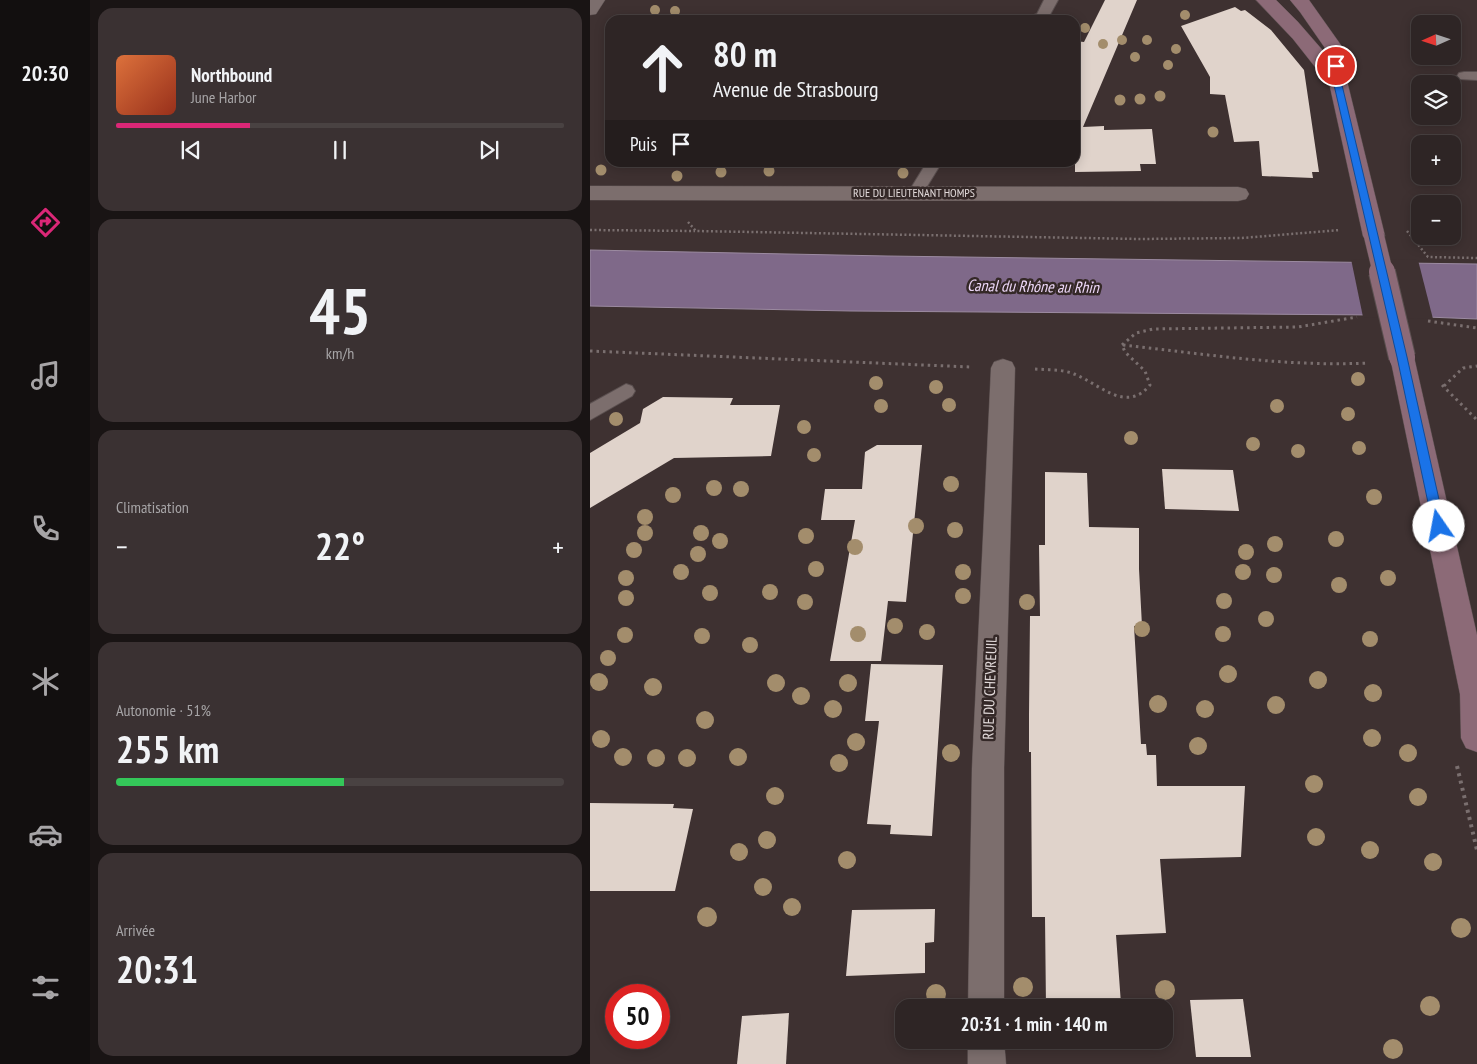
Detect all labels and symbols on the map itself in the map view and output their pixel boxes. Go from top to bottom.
north arrow [1411,15,1461,65]
pin [1315,45,1357,87]
street label: RUE DU LIEUTENANT HOMPS [853,185,975,200]
water label: Canal du Rhône au Rhin [967,275,1100,297]
position arrow [1412,499,1464,551]
street label: RUE DU CHEVREUIL [978,635,1001,740]
speed limit sign: 50 [605,984,670,1049]

